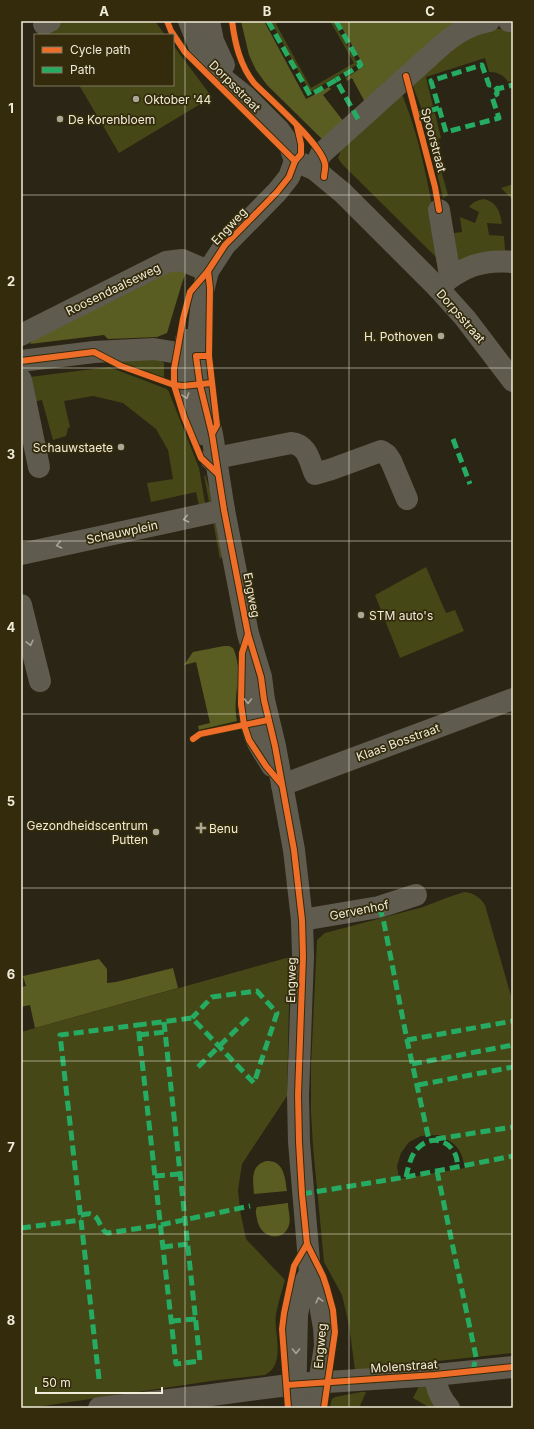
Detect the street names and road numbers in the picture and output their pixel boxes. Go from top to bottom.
street label: Dorpsstraat [206,57,264,115]
street label: Spoorstraat [418,106,450,174]
street label: Engweg [208,204,250,248]
street label: Roosendaalseweg [63,260,163,318]
street label: Dorpsstraat [434,286,488,346]
street label: Schauwplein [85,517,159,547]
street label: Engweg [240,571,264,619]
street label: Klaas Bosstraat [354,720,442,764]
street label: Gervenhof [328,897,390,923]
street label: Engweg [283,957,299,1003]
street label: Engweg [311,1323,329,1369]
street label: Molenstraat [370,1356,438,1376]

